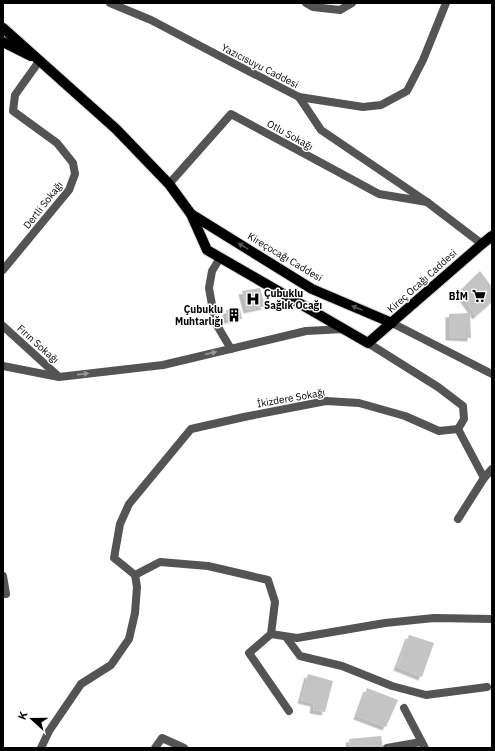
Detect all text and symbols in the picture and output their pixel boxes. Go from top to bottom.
street label: Yazıcısuyu Caddesi [219,41,301,91]
street label: Otlu Sokağı [264,117,316,153]
street label: Dertli Sokağı [20,179,66,231]
street label: Kireçocağı Caddesi [245,230,325,284]
one-way arrow [238,242,248,250]
street label: Kireç Ocağı Caddesi [385,246,459,316]
place label: Çubuklu Sağlık Ocağı [264,287,322,312]
supermarket icon: BİM [471,288,487,304]
place label: BİM [449,290,468,303]
hospital icon: Çubuklu Sağlık Ocağı [245,291,261,307]
place label: Çubuklu Muhtarlığı [175,303,223,328]
one-way arrow [351,305,362,311]
building icon: Çubuklu Muhtarlığı [226,307,242,323]
street label: Fırın Sokağı [14,322,62,366]
one-way arrow [205,350,217,356]
one-way arrow [77,371,89,377]
street label: İkizdere Sokağı [256,386,326,410]
north arrow [12,699,52,739]
text: K [15,709,31,721]

